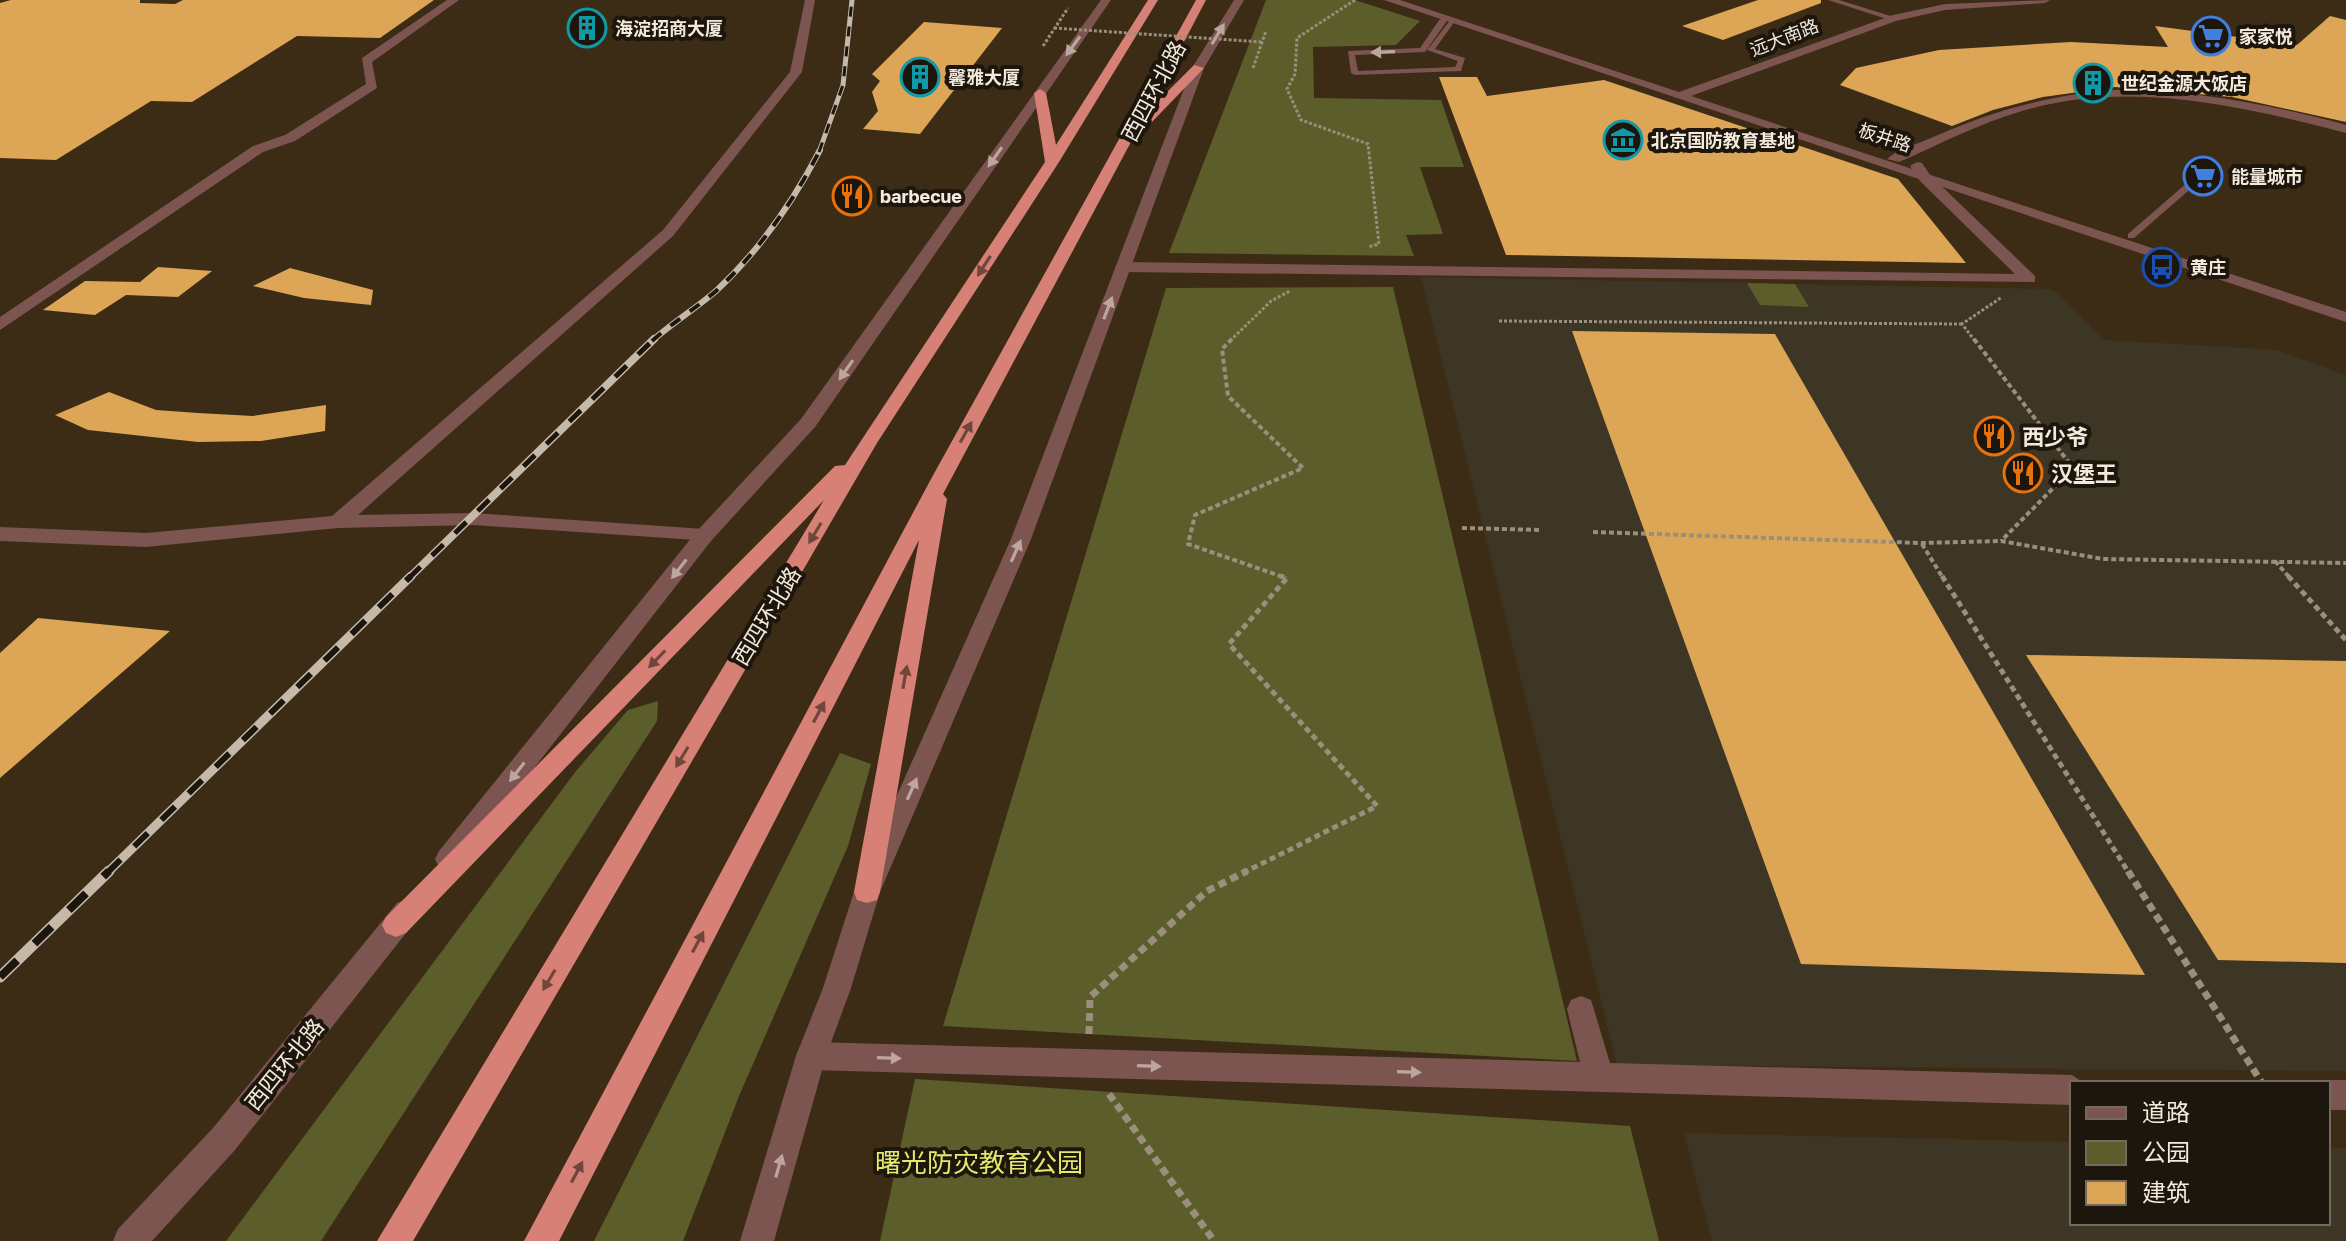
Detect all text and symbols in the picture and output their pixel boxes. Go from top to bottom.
building icon: 海淀招商大厦 [566,7,608,49]
street label: 远大南路 [1746,14,1822,60]
supermarket icon: 家家悦 [2190,15,2232,57]
place label: 海淀招商大厦 [615,17,723,39]
one-way arrow [1211,23,1225,45]
place label: 家家悦 [2239,25,2293,47]
one-way arrow [1066,36,1081,57]
street label: 西四环北路 [1115,36,1191,146]
one-way arrow [1370,46,1395,59]
building icon: 馨雅大厦 [899,56,941,98]
building icon: 世纪金源大饭店 [2072,62,2114,104]
place label: 馨雅大厦 [948,66,1020,88]
place label: 世纪金源大饭店 [2121,72,2247,94]
street label: 板井路 [1856,118,1914,156]
museum icon: 北京国防教育基地 [1602,119,1644,161]
place label: 北京国防教育基地 [1651,129,1795,151]
one-way arrow [988,146,1003,167]
supermarket icon: 能量城市 [2182,155,2224,197]
place label: 能量城市 [2231,165,2303,187]
restaurant icon: barbecue [831,175,873,217]
place label: barbecue [880,185,962,207]
bus stop icon: 黄庄 [2141,246,2183,288]
one-way arrow [977,255,991,277]
place label: 黄庄 [2190,256,2226,278]
one-way arrow [1102,296,1115,320]
one-way arrow [839,359,854,380]
restaurant icon: 西少爷 [1973,415,2015,457]
one-way arrow [959,421,973,443]
place label: 西少爷 [2022,423,2088,450]
restaurant icon: 汉堡王 [2002,452,2044,494]
place label: 汉堡王 [2051,460,2117,487]
one-way arrow [808,522,822,544]
one-way arrow [1010,539,1023,563]
one-way arrow [671,558,688,578]
street label: 西四环北路 [726,562,806,670]
one-way arrow [648,649,666,668]
one-way arrow [900,665,912,690]
one-way arrow [812,700,825,723]
one-way arrow [675,746,689,768]
one-way arrow [510,762,526,782]
one-way arrow [905,778,918,801]
one-way arrow [691,930,704,953]
one-way arrow [542,969,556,991]
street label: 西四环北路 [239,1013,329,1115]
one-way arrow [877,1052,902,1065]
one-way arrow [1137,1059,1162,1072]
one-way arrow [1397,1066,1422,1079]
legend [2070,1081,2330,1225]
text: 道路 [2142,1097,2190,1126]
text: 公园 [2142,1137,2190,1166]
park label: 曙光防灾教育公园 [875,1147,1083,1178]
one-way arrow [773,1154,786,1178]
one-way arrow [569,1161,583,1183]
text: 建筑 [2142,1177,2190,1206]

